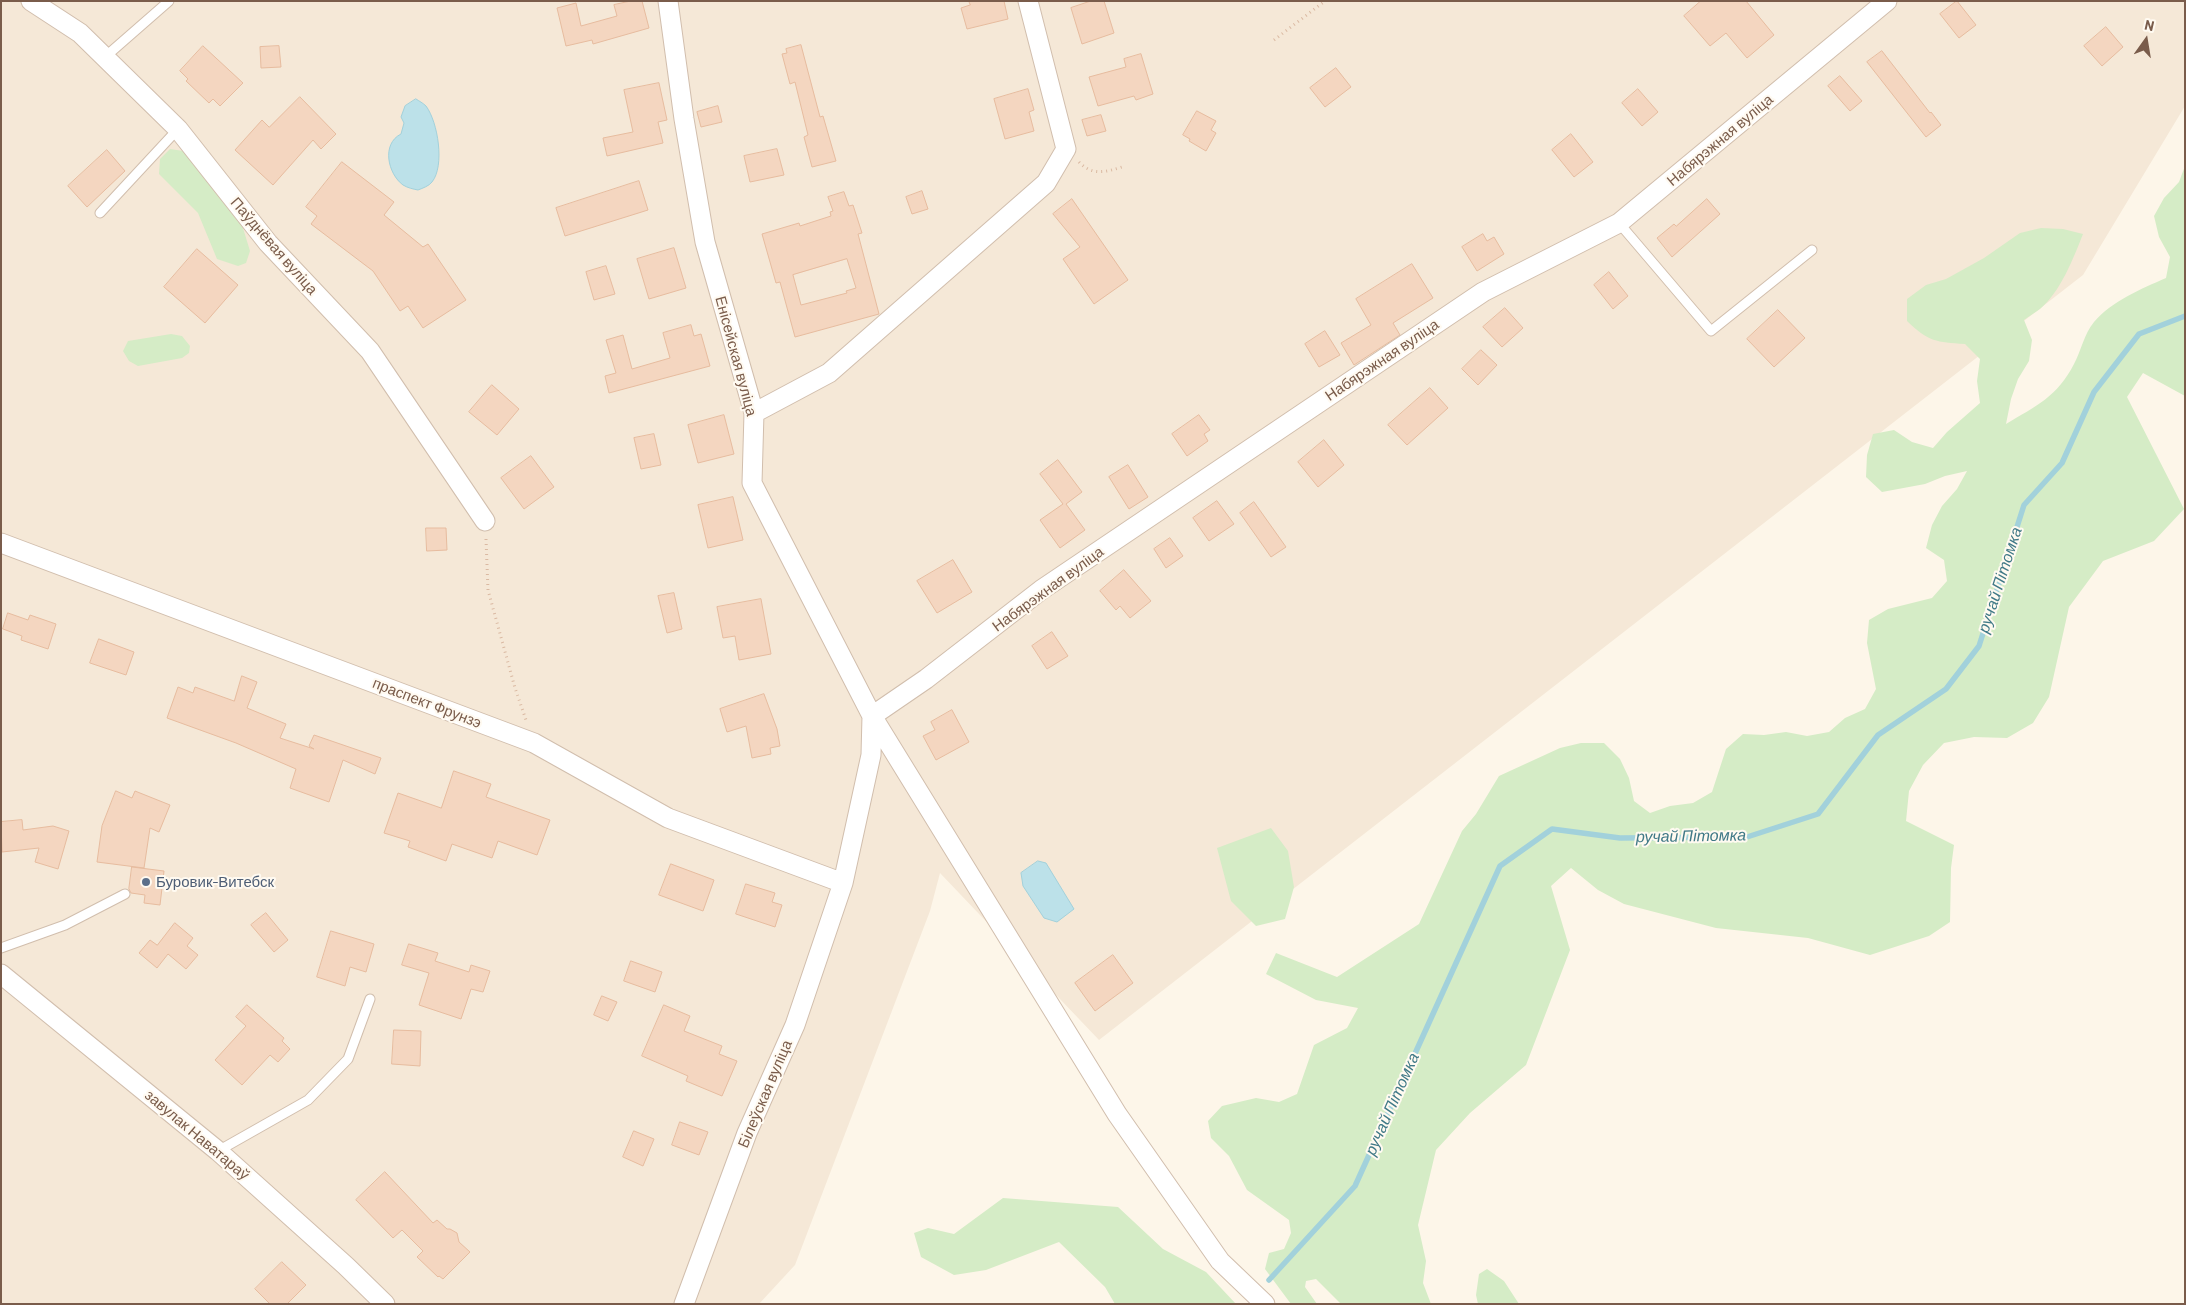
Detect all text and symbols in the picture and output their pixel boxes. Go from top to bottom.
north arrow [2121,15,2171,65]
text: N [2143,16,2156,34]
street label: Набярэжная вуліца [1663,90,1777,190]
street label: Паўднёвая вуліца [227,194,321,298]
street label: Енісейская вуліца [711,294,761,418]
street label: Набярэжная вуліца [1322,315,1442,405]
water label: ручай Пітомка [1974,525,2026,635]
street label: Набярэжная вуліца [989,543,1107,635]
street label: праспект Фрунзэ [370,674,484,732]
water label: ручай Пітомка [1636,825,1746,847]
place label: Буровик-Витебск [156,873,274,891]
marker: Буровик-Витебск [140,876,152,888]
street label: Білеўская вуліца [734,1037,796,1151]
water label: ручай Пітомка [1361,1050,1423,1158]
street label: завулак Наватараў [141,1086,253,1184]

